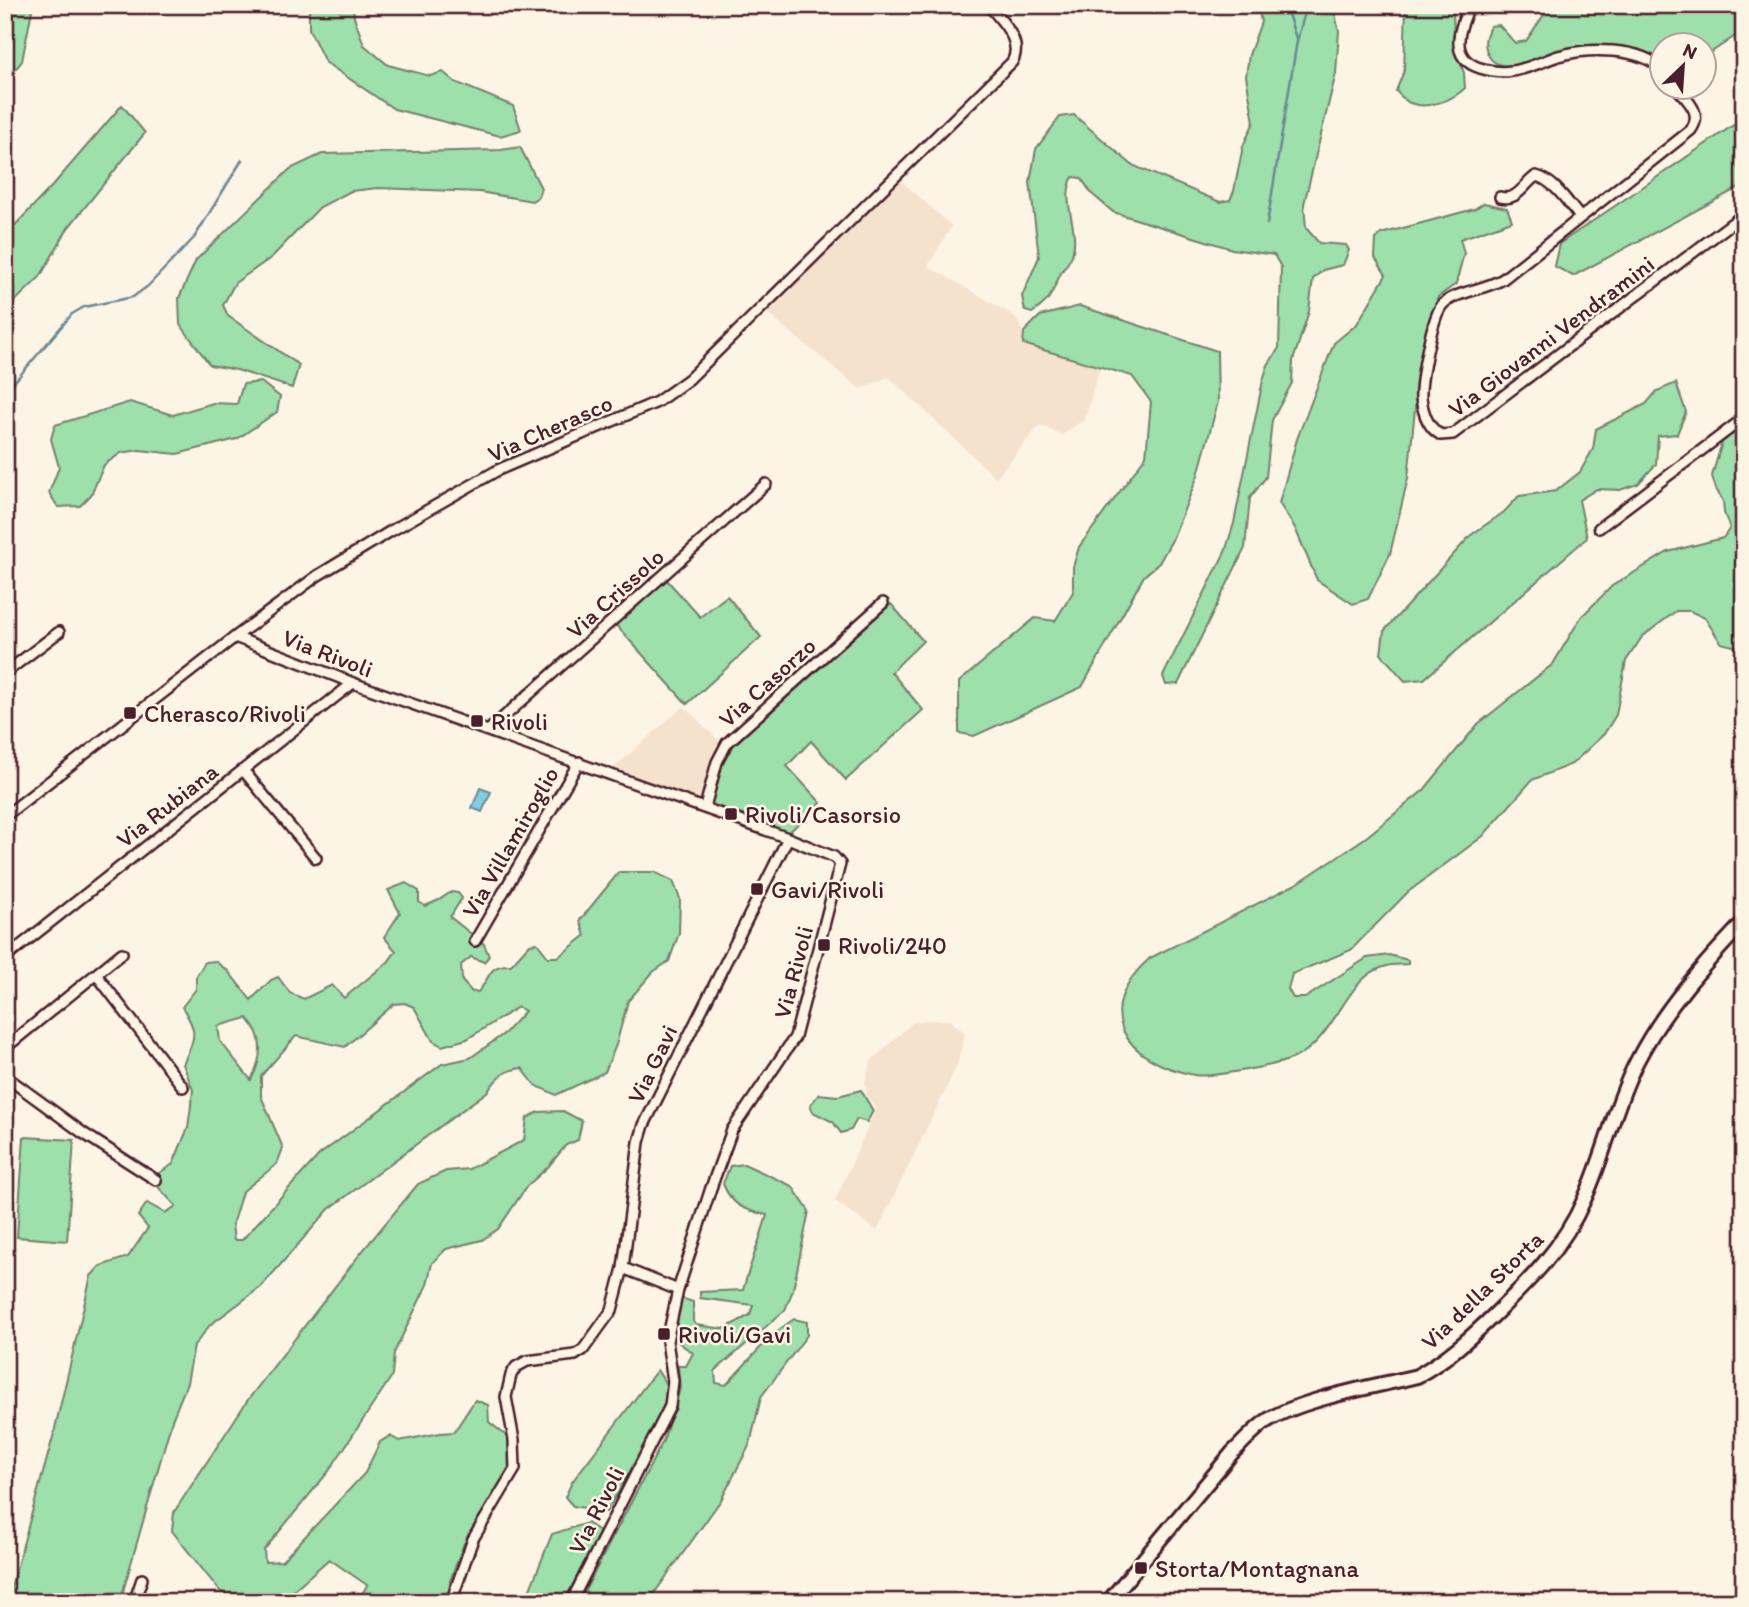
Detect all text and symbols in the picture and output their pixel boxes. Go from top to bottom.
north arrow [1648,32,1718,102]
text: N [1679,38,1701,64]
street label: Via Giovanni Vendramini [1442,249,1660,423]
street label: Via Cherasco [483,388,617,468]
street label: Via Crissolo [560,542,670,644]
street label: Via Rivoli [279,623,377,683]
street label: Via Casorzo [712,631,822,733]
place label: Cherasco/Rivoli [144,699,306,728]
marker: Cherasco/Rivoli [122,705,138,721]
place label: Rivoli [491,707,548,736]
marker: Rivoli [469,713,485,729]
street label: Via Rubiana [110,756,224,854]
street label: Via Villamiroglio [455,761,565,923]
place label: Rivoli/Casorsio [745,800,901,829]
marker: Rivoli/Casorsio [723,806,739,822]
place label: Gavi/Rivoli [771,875,884,904]
marker: Gavi/Rivoli [749,881,765,897]
street label: Via Rivoli [767,923,819,1021]
place label: Rivoli/240 [838,931,947,960]
marker: Rivoli/240 [816,937,832,953]
street label: Via Gavi [621,1020,683,1108]
street label: Via della Storta [1415,1224,1550,1356]
place label: Rivoli/Gavi [678,1320,791,1349]
marker: Rivoli/Gavi [656,1326,672,1342]
street label: Via Rivoli [562,1461,630,1559]
place label: Storta/Montagnana [1155,1554,1359,1583]
marker: Storta/Montagnana [1133,1560,1149,1576]

